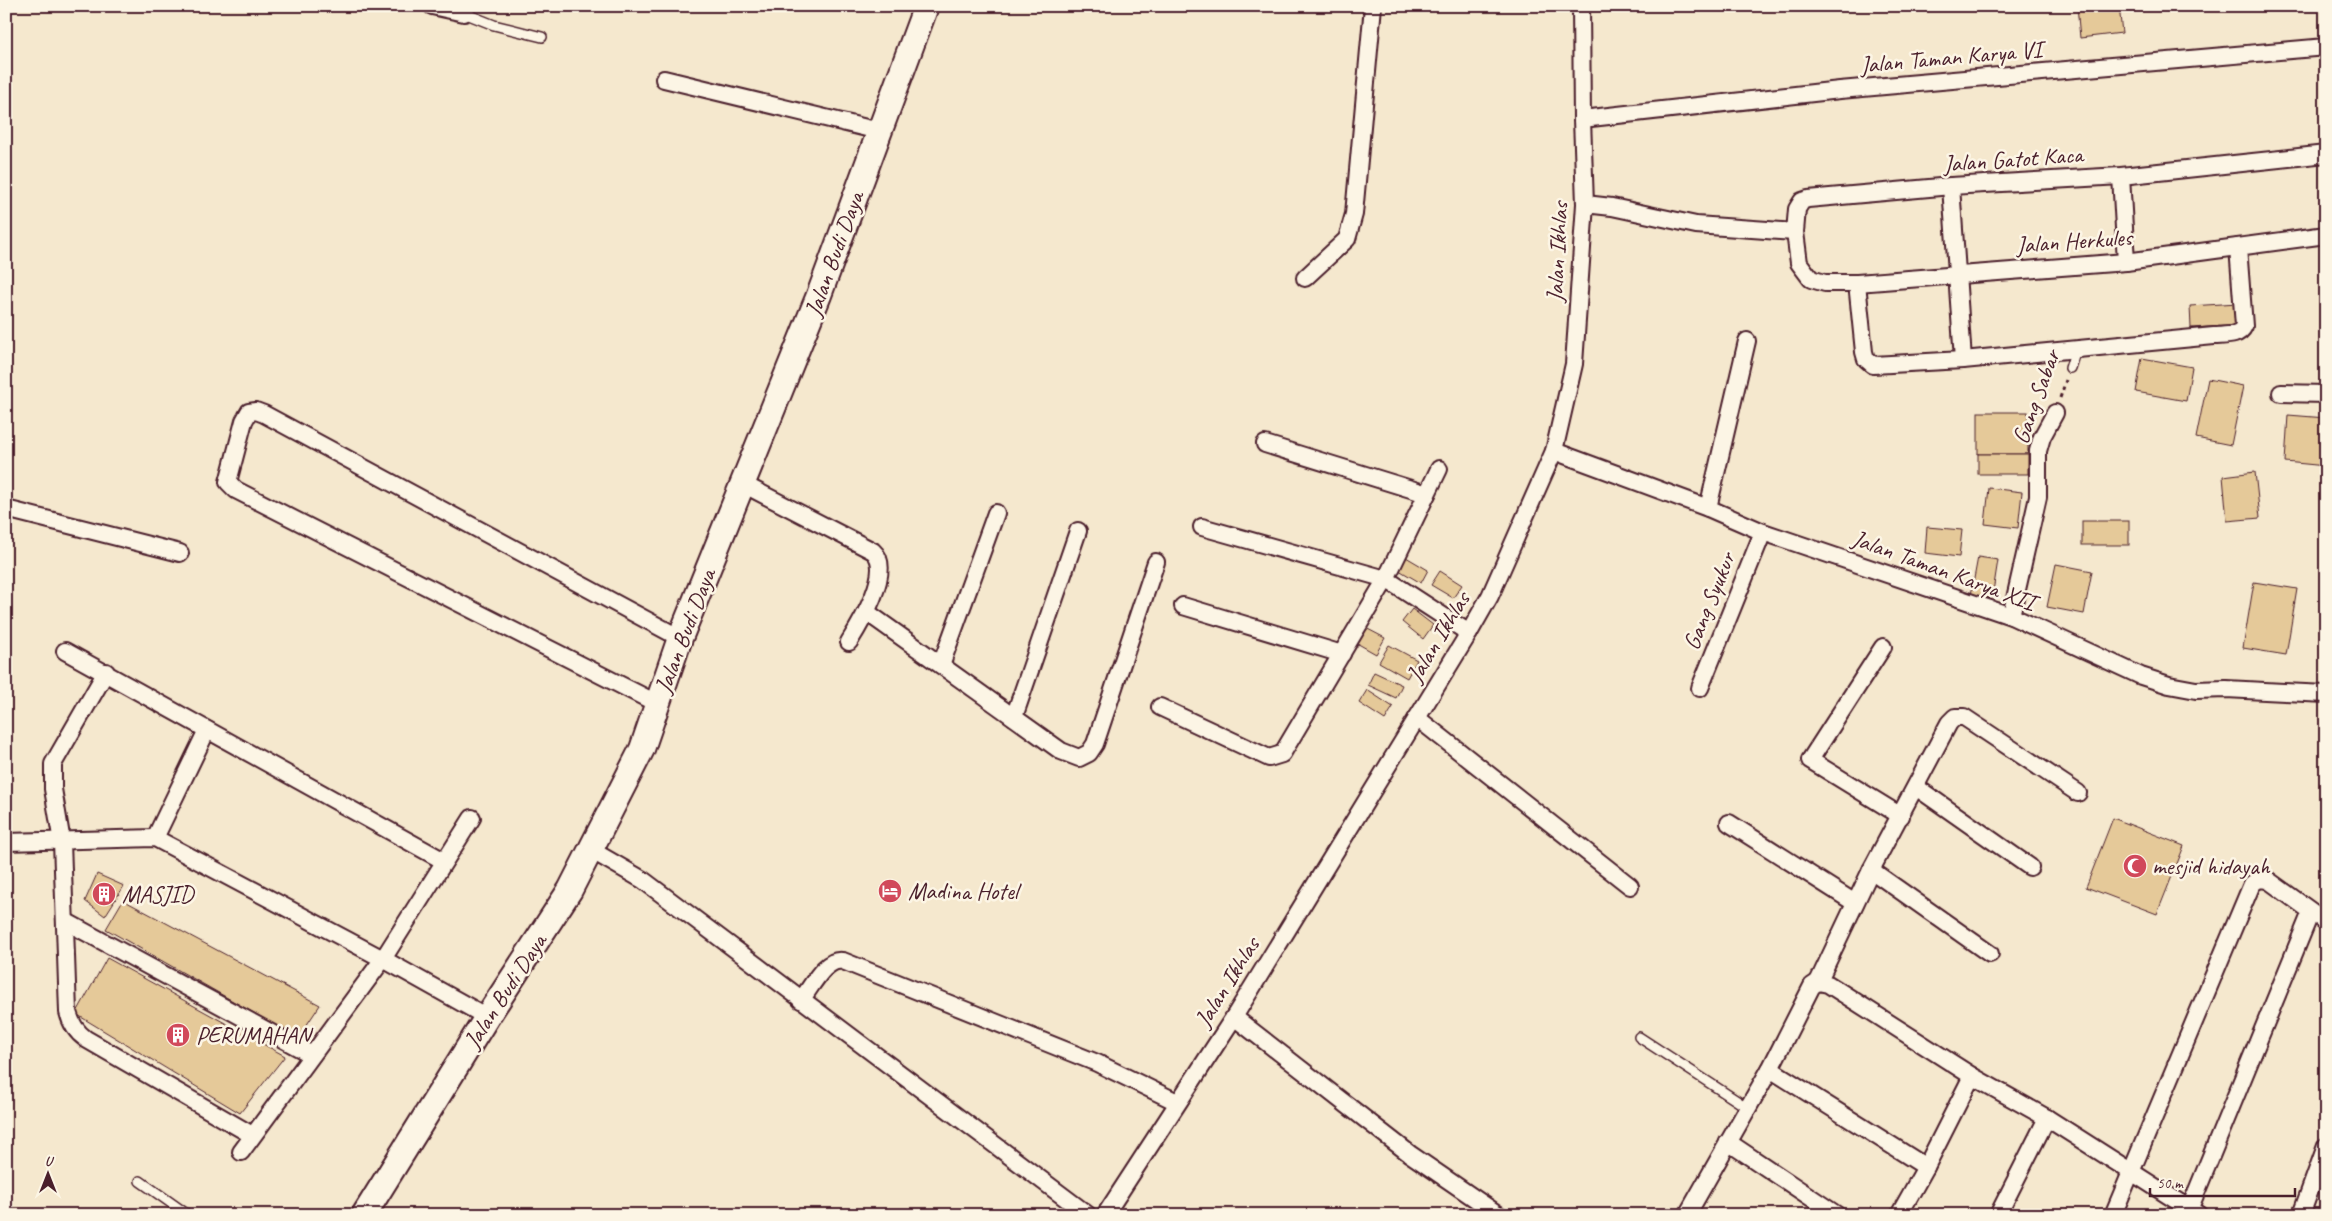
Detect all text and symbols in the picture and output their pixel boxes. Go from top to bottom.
street label: Jalan Taman Karya VI [1858,34,2048,80]
street label: Jalan Gatot Kaca [1941,139,2086,179]
street label: Jalan Budi Daya [797,186,871,321]
street label: Jalan Ikhlas [1539,199,1575,304]
street label: Jalan Herkules [2014,222,2135,260]
street label: Gang Sabar [2005,344,2068,448]
street label: Jalan Taman Karya XII [1847,523,2045,619]
street label: Gang Syukur [1676,546,1743,654]
street label: Jalan Budi Daya [647,563,723,698]
street label: Jalan Ikhlas [1399,585,1478,688]
place label: mesjid hidayah [2152,851,2271,881]
mosque icon: mesjid hidayah [2122,853,2148,879]
place label: Madina Hotel [908,876,1022,906]
hotel icon: Madina Hotel [877,878,903,904]
place label: MASJID [122,879,195,909]
building icon: MASJID [91,881,117,907]
street label: Jalan Budi Daya [456,926,554,1055]
street label: Jalan Ikhlas [1187,930,1267,1033]
place label: PERUMAHAN [196,1020,314,1050]
building icon: PERUMAHAN [165,1022,191,1048]
north arrow [22,1148,72,1198]
text: U [45,1153,55,1170]
scale bar [2150,1166,2294,1198]
text: 50 m [2157,1174,2184,1193]

